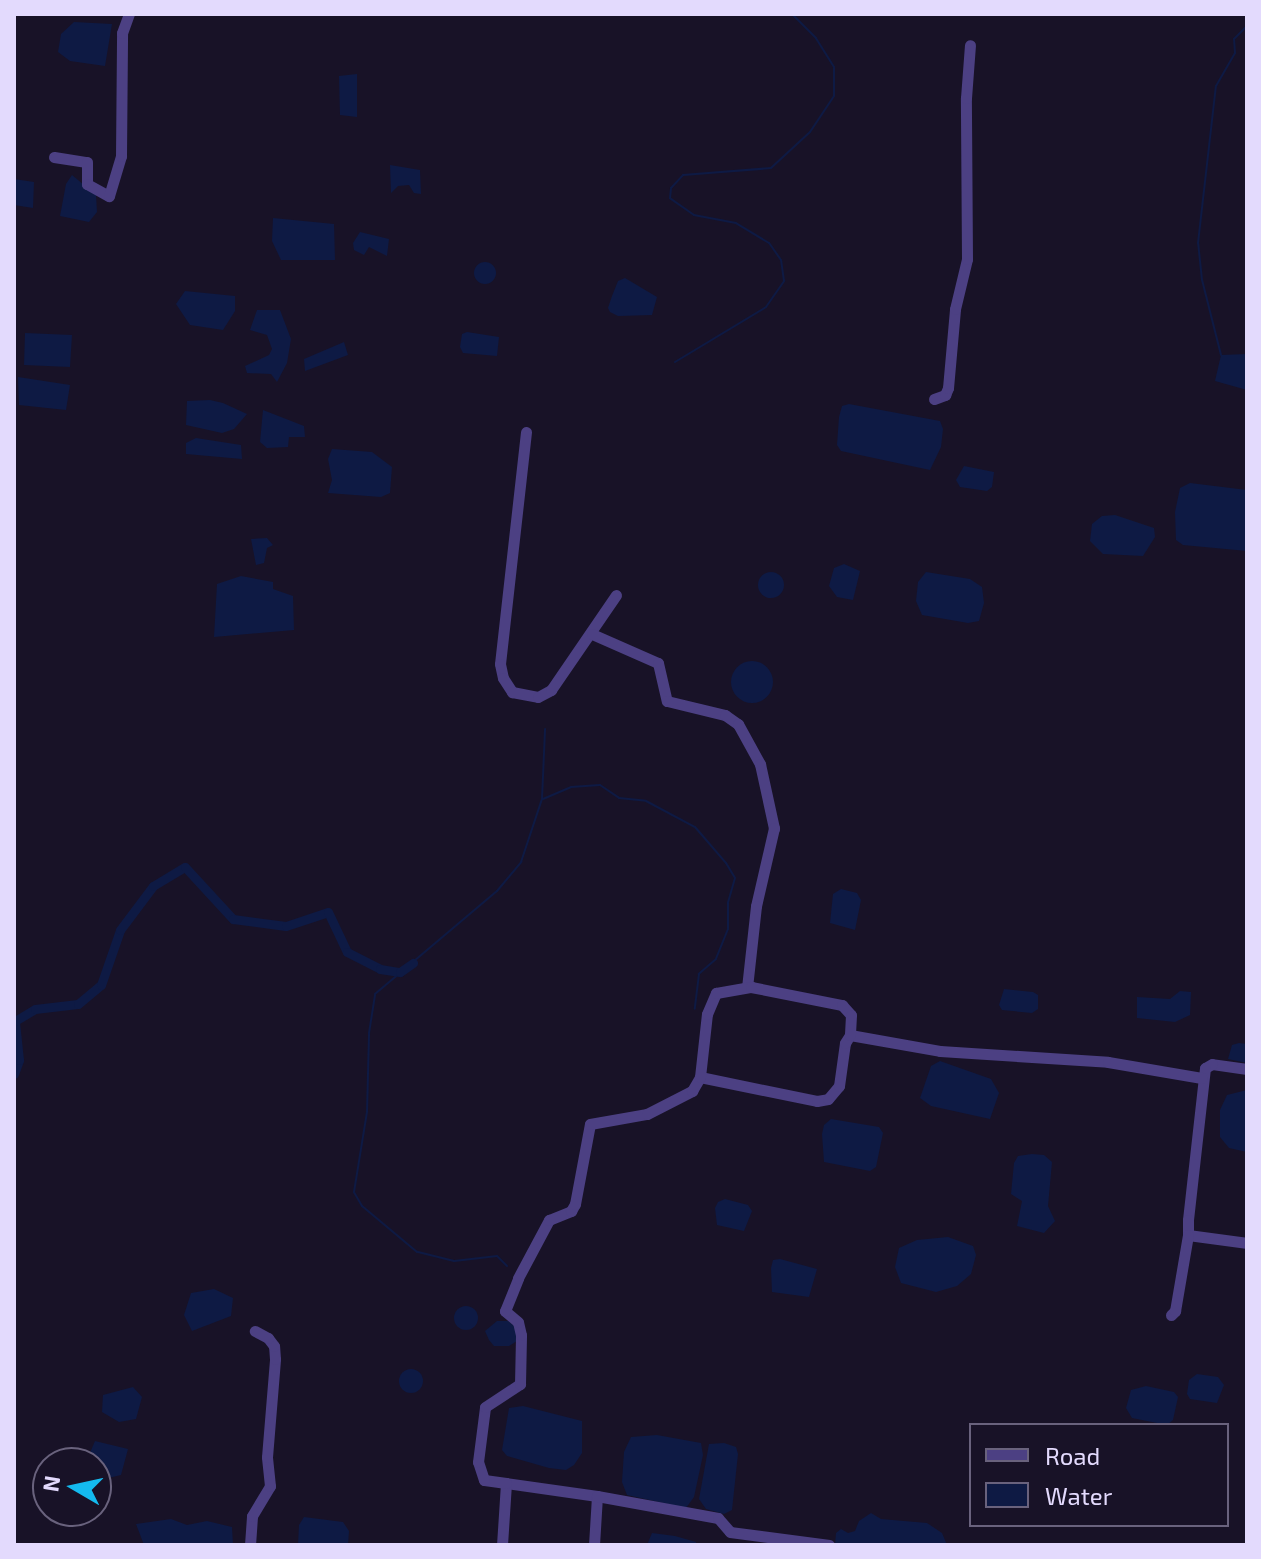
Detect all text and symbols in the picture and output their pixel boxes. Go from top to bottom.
legend [969,1423,1229,1527]
text: Road [1045,1441,1100,1470]
north arrow [32,1447,112,1527]
text: N [36,1474,64,1493]
text: Water [1045,1481,1112,1510]

